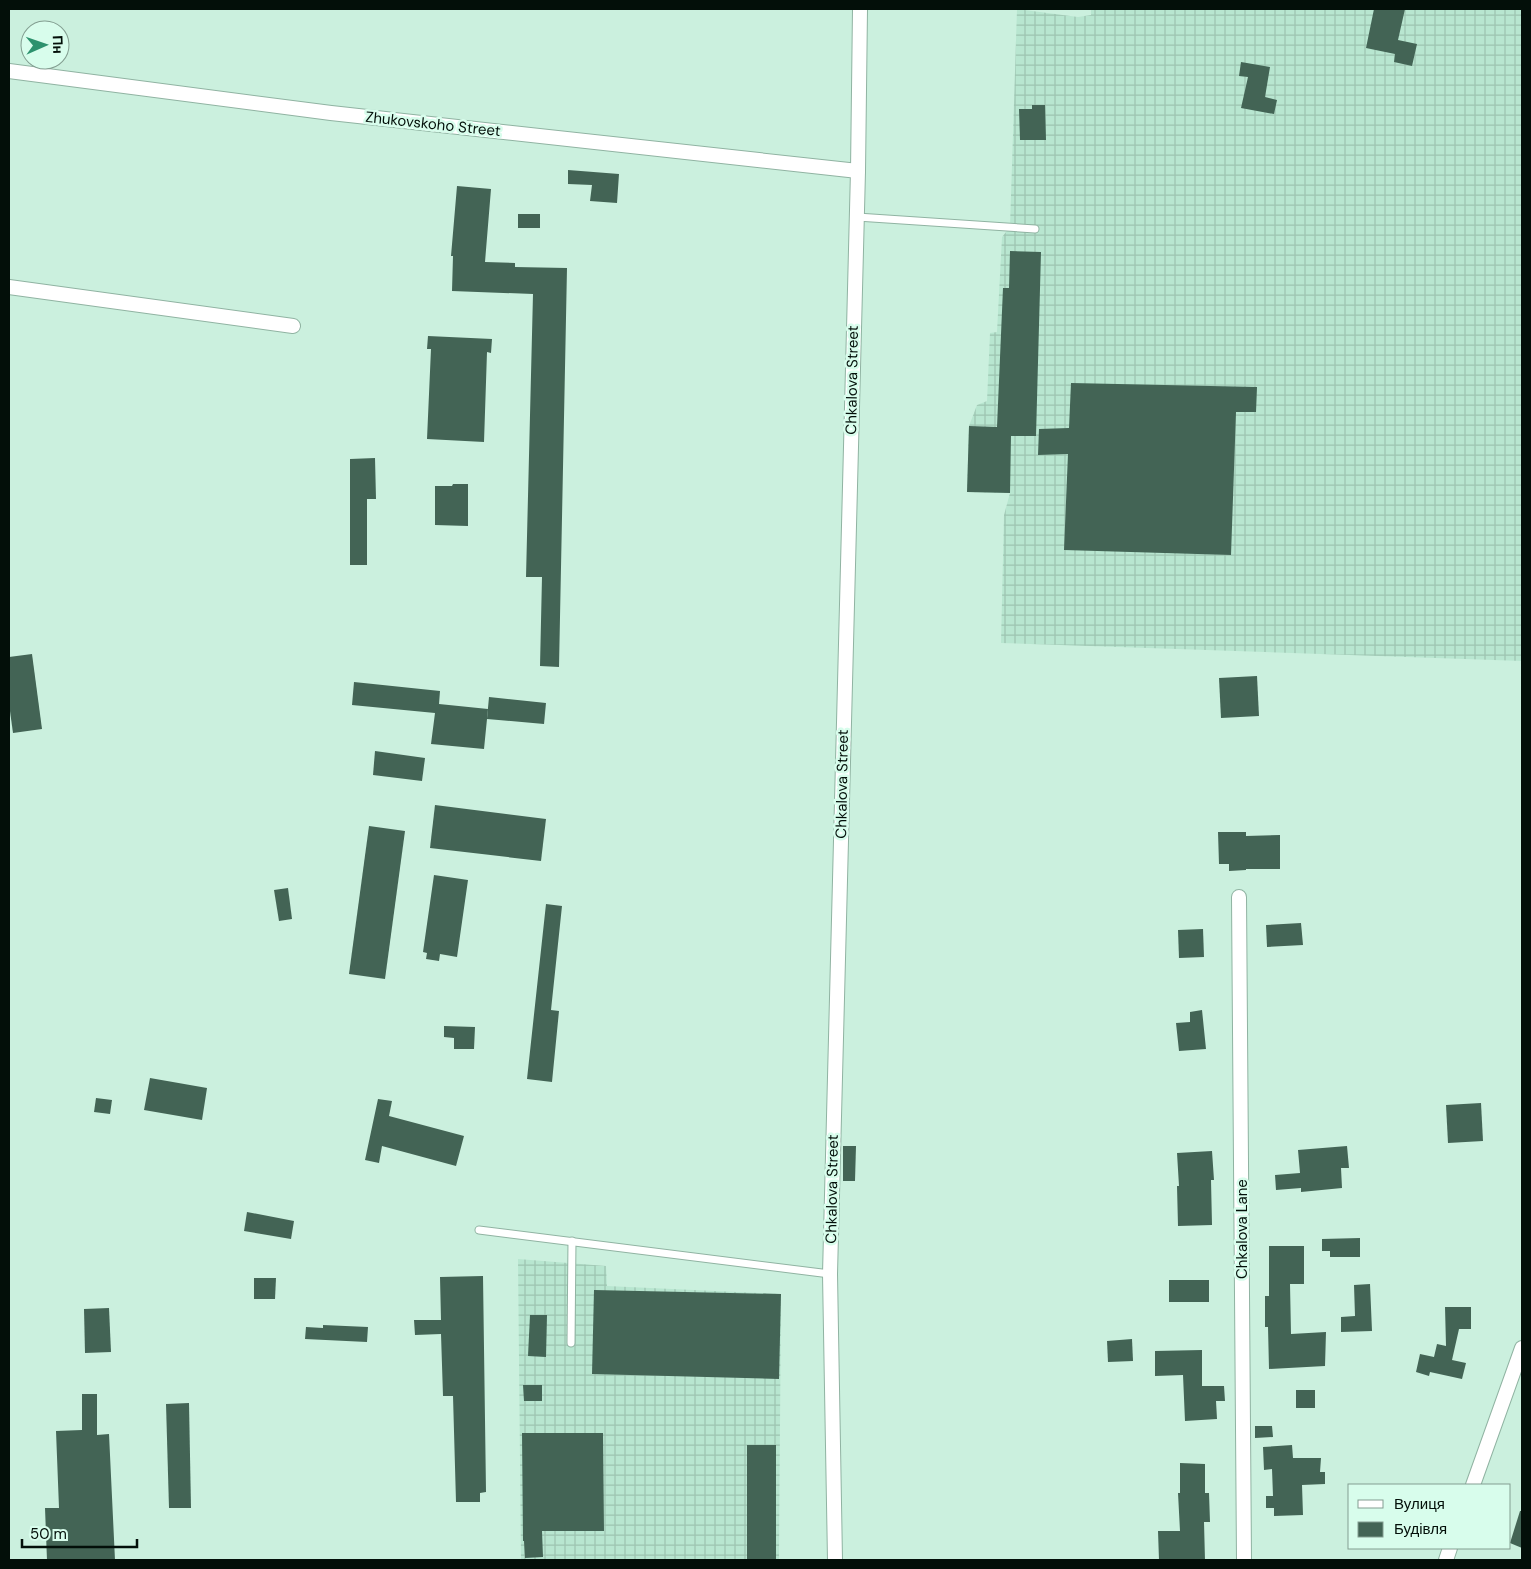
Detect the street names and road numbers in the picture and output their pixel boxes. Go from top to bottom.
street label: Zhukovskoho Street [364,107,502,141]
street label: Chkalova Street [841,325,863,435]
street label: Chkalova Street [831,729,853,839]
street label: Chkalova Street [821,1134,843,1244]
street label: Chkalova Lane [1232,1179,1252,1279]

